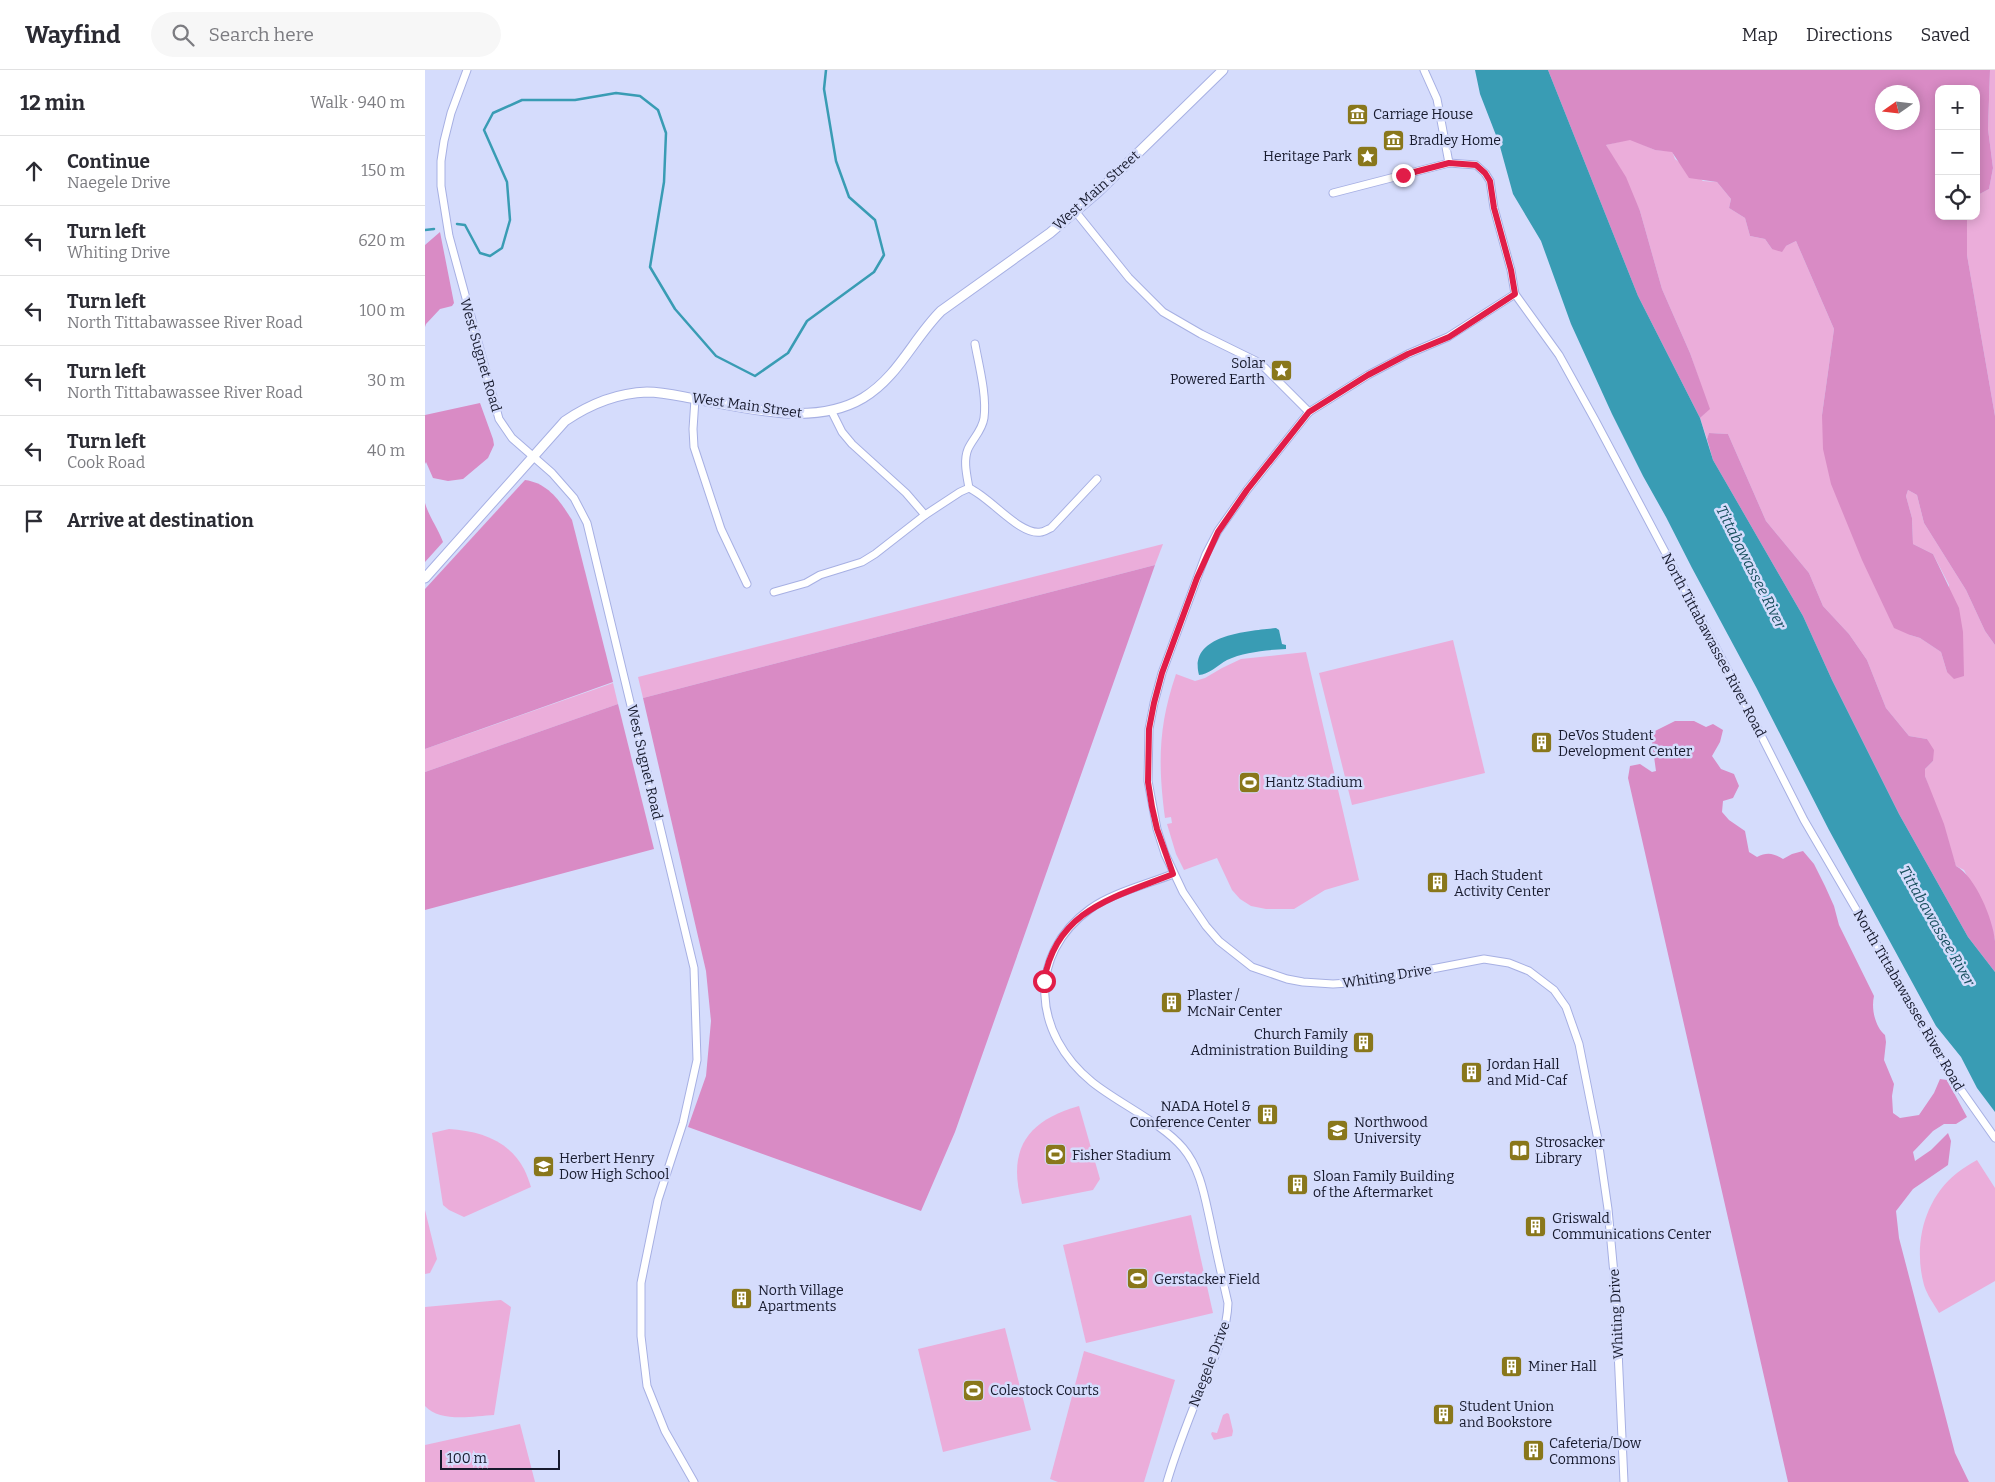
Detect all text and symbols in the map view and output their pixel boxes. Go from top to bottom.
search box [151,12,501,57]
text: Wayfind [25,21,121,49]
icon: search [169,21,197,49]
text: Search here [209,23,314,46]
text: Map [1742,24,1778,46]
text: Directions [1806,24,1893,46]
text: Saved [1921,24,1970,46]
north arrow [1875,85,1920,130]
map controls [1935,85,1980,220]
button: + [1935,85,1980,130]
text: 12 min [20,90,85,116]
text: Walk · 940 m [310,93,405,112]
museum icon: Carriage House [1345,102,1369,126]
place label: Carriage House [1373,106,1473,123]
museum icon: Bradley Home [1381,128,1405,152]
button: − [1935,130,1980,175]
place label: Bradley Home [1409,132,1501,149]
place icon: Heritage Park [1356,144,1380,168]
street label: West Main Street [1049,147,1143,234]
place label: Heritage Park [1263,148,1352,165]
text: Continue [67,150,150,173]
icon: ahead [20,157,48,185]
text: 150 m [361,161,405,180]
route end [1392,164,1415,187]
text: Naegele Drive [67,173,170,192]
button: locate [1935,175,1980,220]
text: Turn left [67,220,146,243]
icon: left [20,227,48,255]
text: 620 m [358,231,405,250]
text: Whiting Drive [67,243,170,262]
text: Turn left [67,290,146,313]
street label: West Sugnet Road [456,296,505,414]
icon: left [20,297,48,325]
text: 100 m [360,301,405,320]
text: North Tittabawassee River Road [67,313,303,332]
place label: Solar Powered Earth [1170,355,1265,388]
place icon: Solar Powered Earth [1269,359,1293,383]
text: Turn left [67,360,146,383]
icon: left [20,367,48,395]
text: 30 m [367,371,405,390]
text: North Tittabawassee River Road [67,383,303,402]
street label: West Main Street [691,389,803,422]
text: Turn left [67,430,146,453]
icon: left [20,437,48,465]
text: 40 m [367,441,405,460]
text: Cook Road [67,453,145,472]
water label: Tittabawassee River [1712,503,1790,632]
icon: arrive [20,507,48,535]
text: Arrive at destination [67,509,254,532]
street label: North Tittabawassee River Road [1658,550,1769,740]
street label: West Sugnet Road [623,703,666,821]
place label: DeVos Student Development Center [1558,727,1692,760]
building icon: DeVos Student Development Center [1530,731,1554,755]
sports icon: Hantz Stadium [1237,770,1261,794]
place label: Hantz Stadium [1265,774,1363,791]
water label: Tittabawassee River [1895,863,1979,990]
place label: Hach Student Activity Center [1454,867,1550,900]
building icon: Hach Student Activity Center [1426,871,1450,895]
street label: North Tittabawassee River Road [1850,907,1968,1094]
street label: Whiting Drive [1341,961,1433,992]
route start [1033,970,1056,993]
place label: Plaster / McNair Center [1187,987,1282,1020]
building icon: Plaster / McNair Center [1159,991,1183,1015]
place label: Church Family Administration Building [1191,1026,1349,1059]
building icon: Church Family Administration Building [1352,1030,1376,1054]
place label: Jordan Hall and Mid-Caf [1486,1056,1568,1089]
building icon: Jordan Hall and Mid-Caf [1459,1060,1483,1084]
place label: NADA Hotel & Conference Center [1129,1098,1251,1131]
building icon: NADA Hotel & Conference Center [1255,1102,1279,1126]
place label: Northwood University [1354,1114,1428,1147]
school or university icon: Northwood University [1326,1118,1350,1142]
place label: Strosacker Library [1535,1134,1605,1167]
library icon: Strosacker Library [1507,1138,1531,1162]
sports icon: Fisher Stadium [1044,1143,1068,1167]
place label: Fisher Stadium [1072,1147,1172,1164]
place label: Herbert Henry Dow High School [559,1150,669,1183]
school or university icon: Herbert Henry Dow High School [531,1154,555,1178]
place label: Sloan Family Building of the Aftermarket [1313,1168,1454,1201]
building icon: Sloan Family Building of the Aftermarket [1285,1172,1309,1196]
place label: Griswald Communications Center [1552,1210,1711,1243]
building icon: Griswald Communications Center [1524,1214,1548,1238]
sports icon: Gerstacker Field [1126,1267,1150,1291]
street label: Whiting Drive [1606,1268,1627,1360]
place label: Gerstacker Field [1154,1271,1260,1288]
place label: North Village Apartments [758,1282,844,1315]
building icon: North Village Apartments [730,1286,754,1310]
street label: Naegele Drive [1185,1319,1234,1409]
building icon: Miner Hall [1500,1354,1524,1378]
place label: Miner Hall [1528,1358,1597,1375]
sports icon: Colestock Courts [962,1378,986,1402]
place label: Colestock Courts [990,1382,1099,1399]
place label: Student Union and Bookstore [1459,1398,1554,1431]
building icon: Student Union and Bookstore [1431,1402,1455,1426]
place label: Cafeteria/Dow Commons [1549,1435,1642,1468]
building icon: Cafeteria/Dow Commons [1521,1439,1545,1463]
scale bar [440,1447,560,1470]
text: 100 m [447,1450,487,1467]

